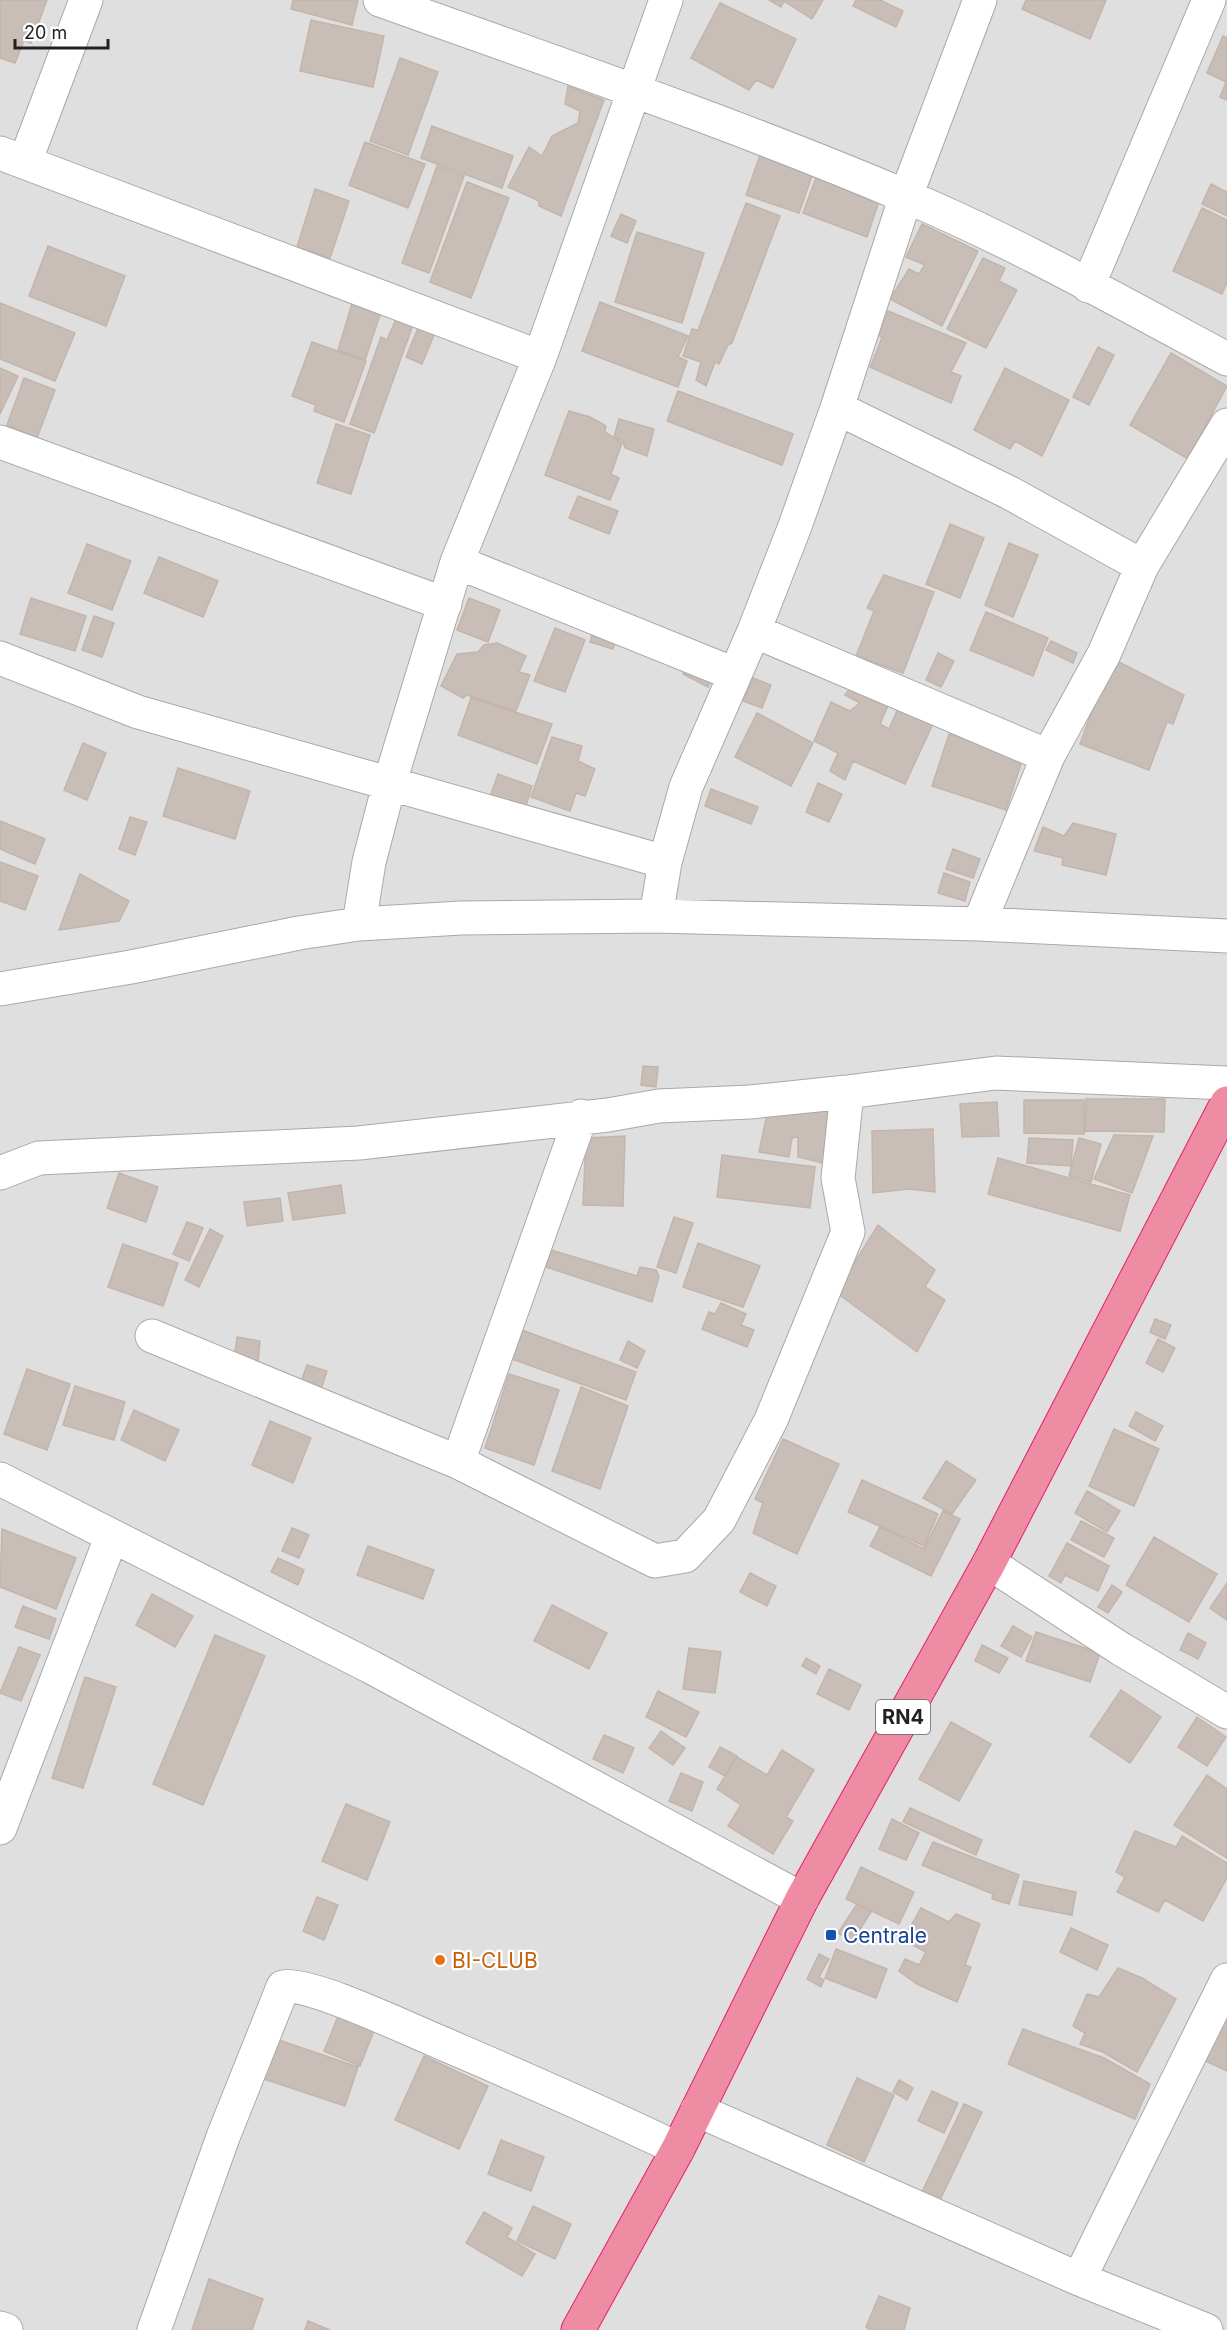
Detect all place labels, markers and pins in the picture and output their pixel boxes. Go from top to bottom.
place label: Centrale [843,1923,927,1948]
marker: Centrale [824,1928,838,1942]
place label: BI-CLUB [452,1948,538,1973]
marker: BI-CLUB [433,1953,447,1967]

